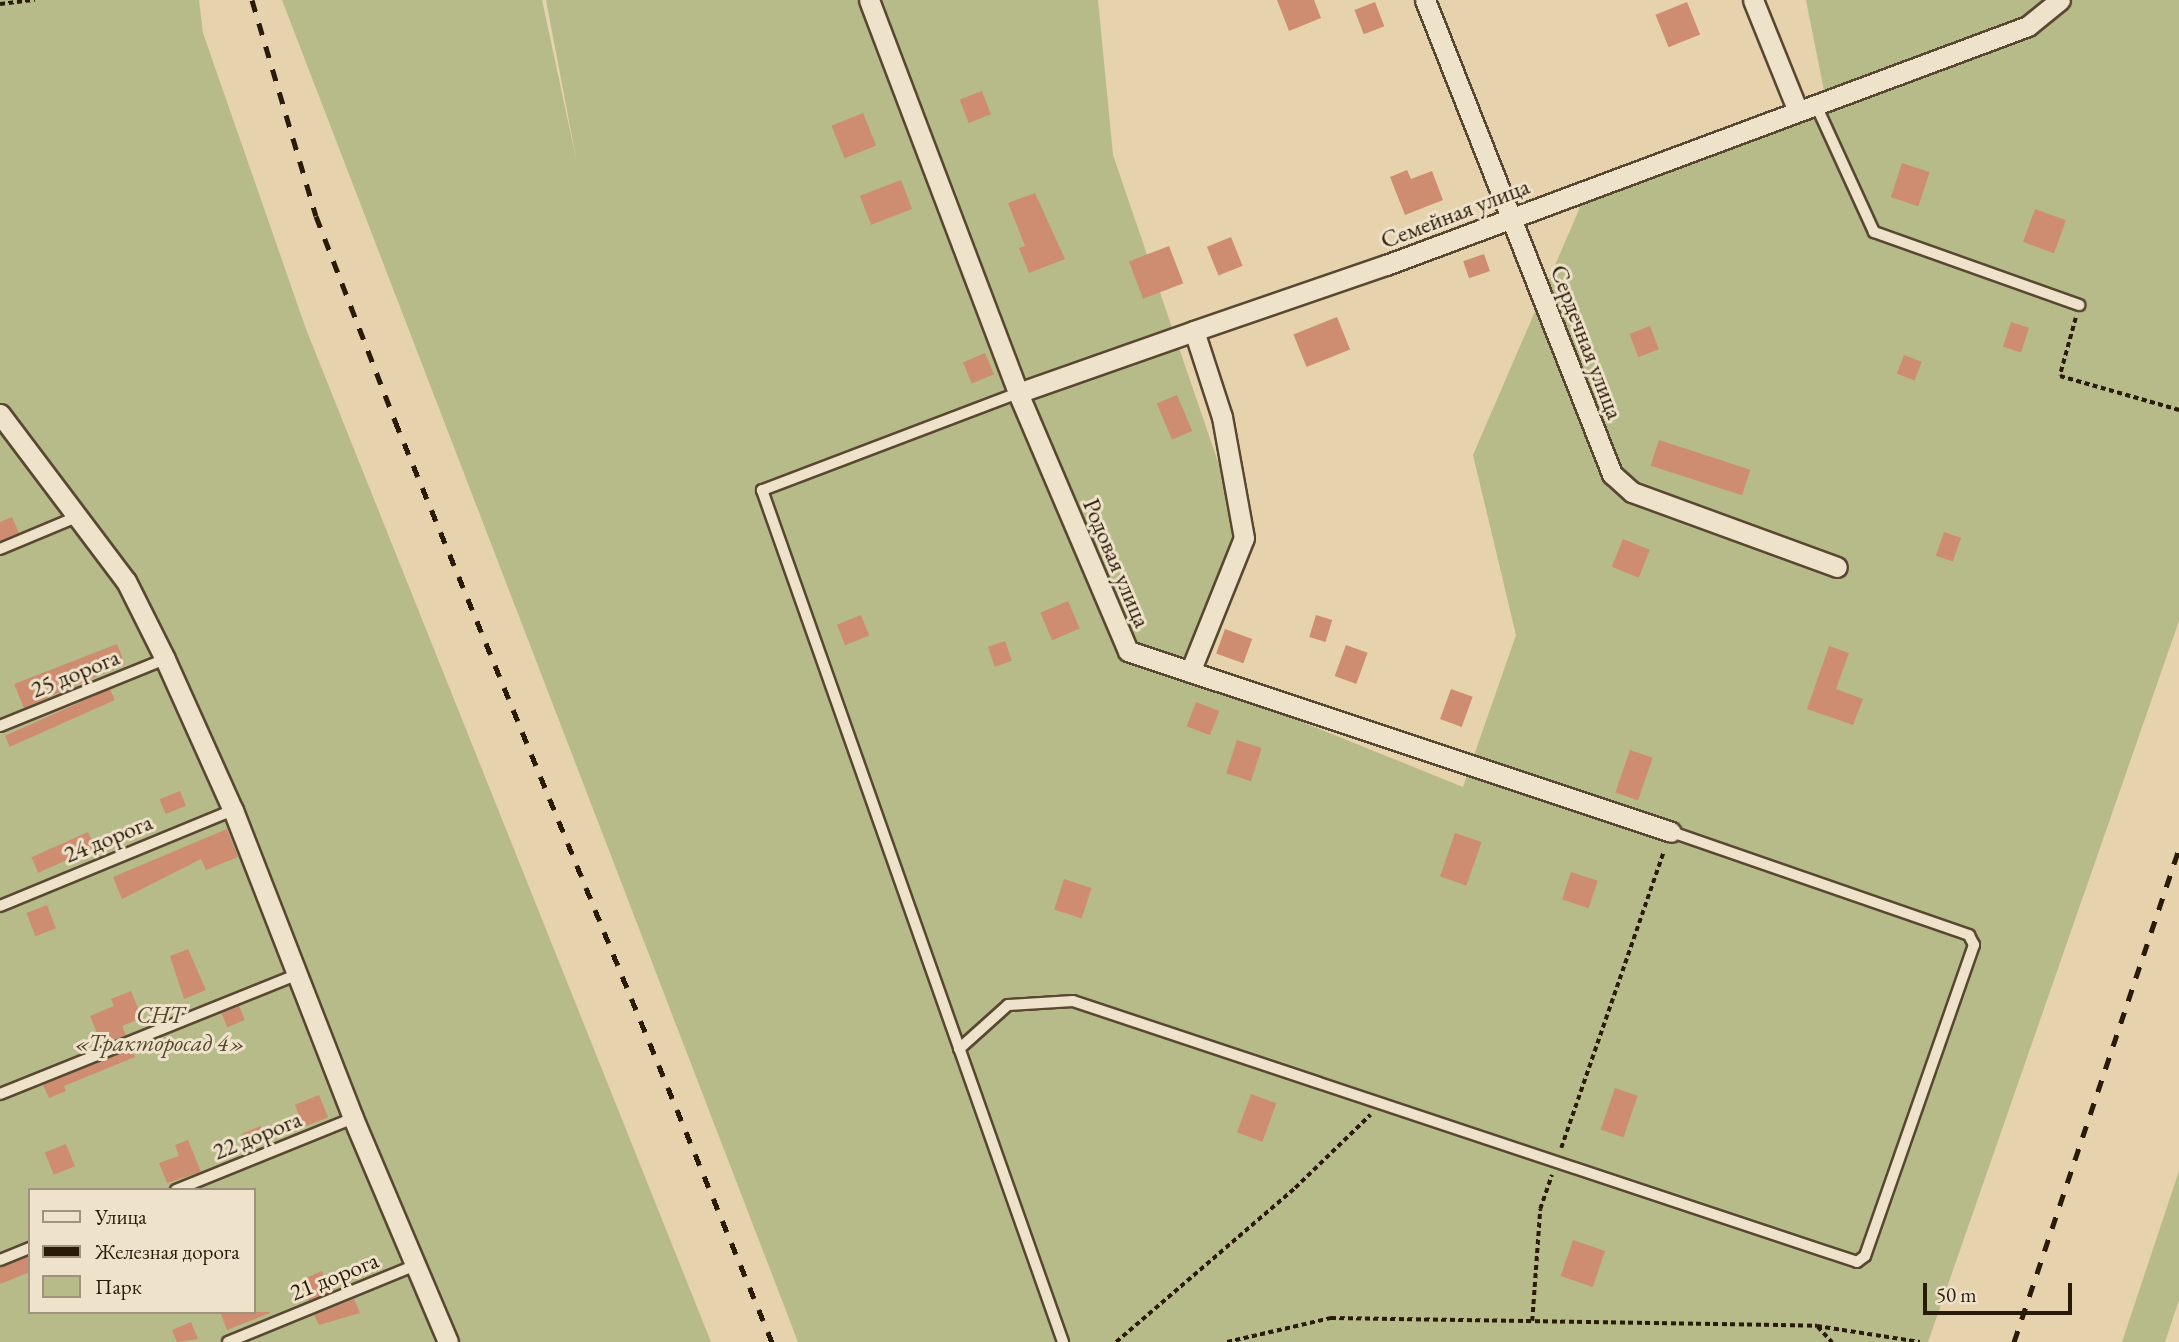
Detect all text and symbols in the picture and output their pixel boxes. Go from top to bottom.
street label: Семейная улица [1377,171,1533,255]
street label: Сердечная улица [1544,261,1630,423]
street label: Родовая улица [1077,494,1157,632]
street label: 25 дорога [26,642,124,704]
street label: 24 дорога [59,807,157,869]
park label: СНТ «Тракторосад 4» [75,1001,245,1057]
street label: 22 дорога [208,1104,306,1166]
legend [28,1188,256,1314]
text: Улица [95,1203,147,1230]
text: Железная дорога [95,1238,240,1265]
street label: 21 дорога [285,1245,383,1307]
scale bar [1927,1268,2076,1312]
text: Парк [95,1273,142,1300]
text: 50 m [1936,1281,1977,1308]

